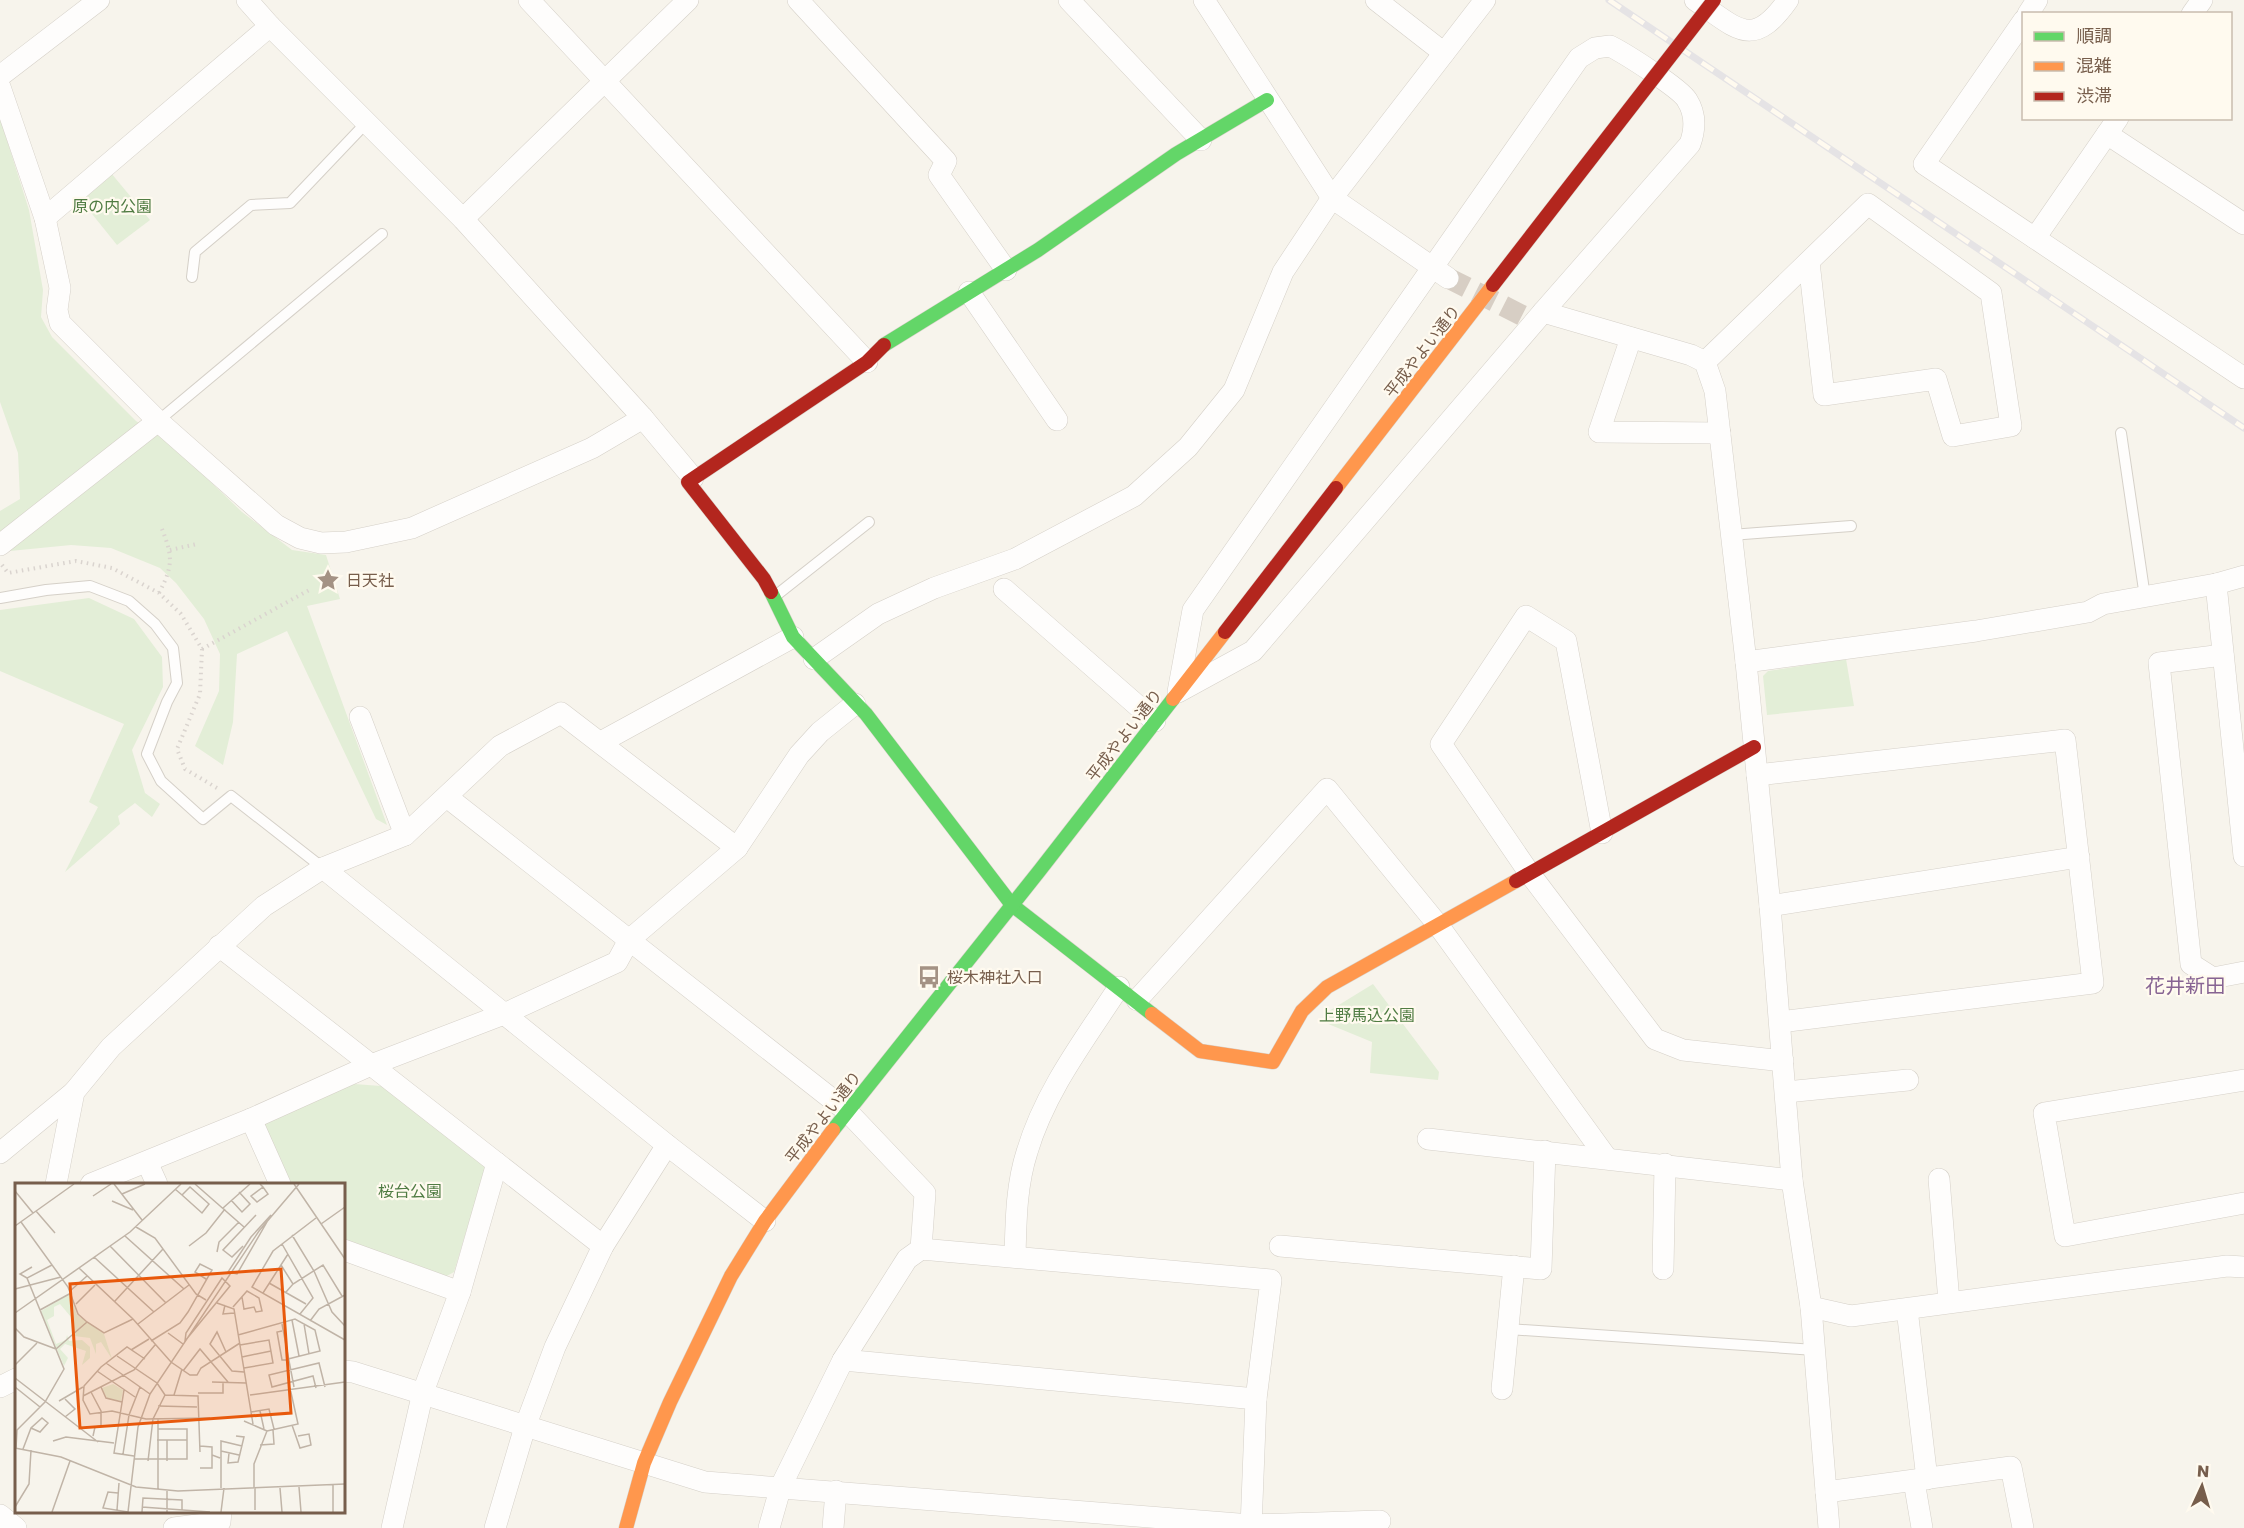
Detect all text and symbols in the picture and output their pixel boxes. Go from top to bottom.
legend [2022,12,2232,120]
text: 順調 [2076,23,2112,48]
text: 混雑 [2076,53,2112,78]
text: 渋滞 [2076,83,2112,108]
park label: 原の内公園 [72,195,152,218]
street label: 平成やよい通り [1379,300,1466,403]
place icon: 日天社 [315,567,341,593]
place label: 日天社 [346,569,394,592]
street label: 平成やよい通り [1081,684,1168,787]
bus stop icon: 桜木神社入口 [916,964,942,990]
place label: 桜木神社入口 [947,966,1043,989]
district label: 花井新田 [2145,972,2225,1000]
park label: 上野馬込公園 [1319,1004,1415,1027]
street label: 平成やよい通り [780,1066,867,1169]
park label: 桜台公園 [378,1180,442,1203]
inset map [15,1183,345,1513]
north arrow [2172,1456,2232,1516]
text: N [2196,1460,2210,1483]

